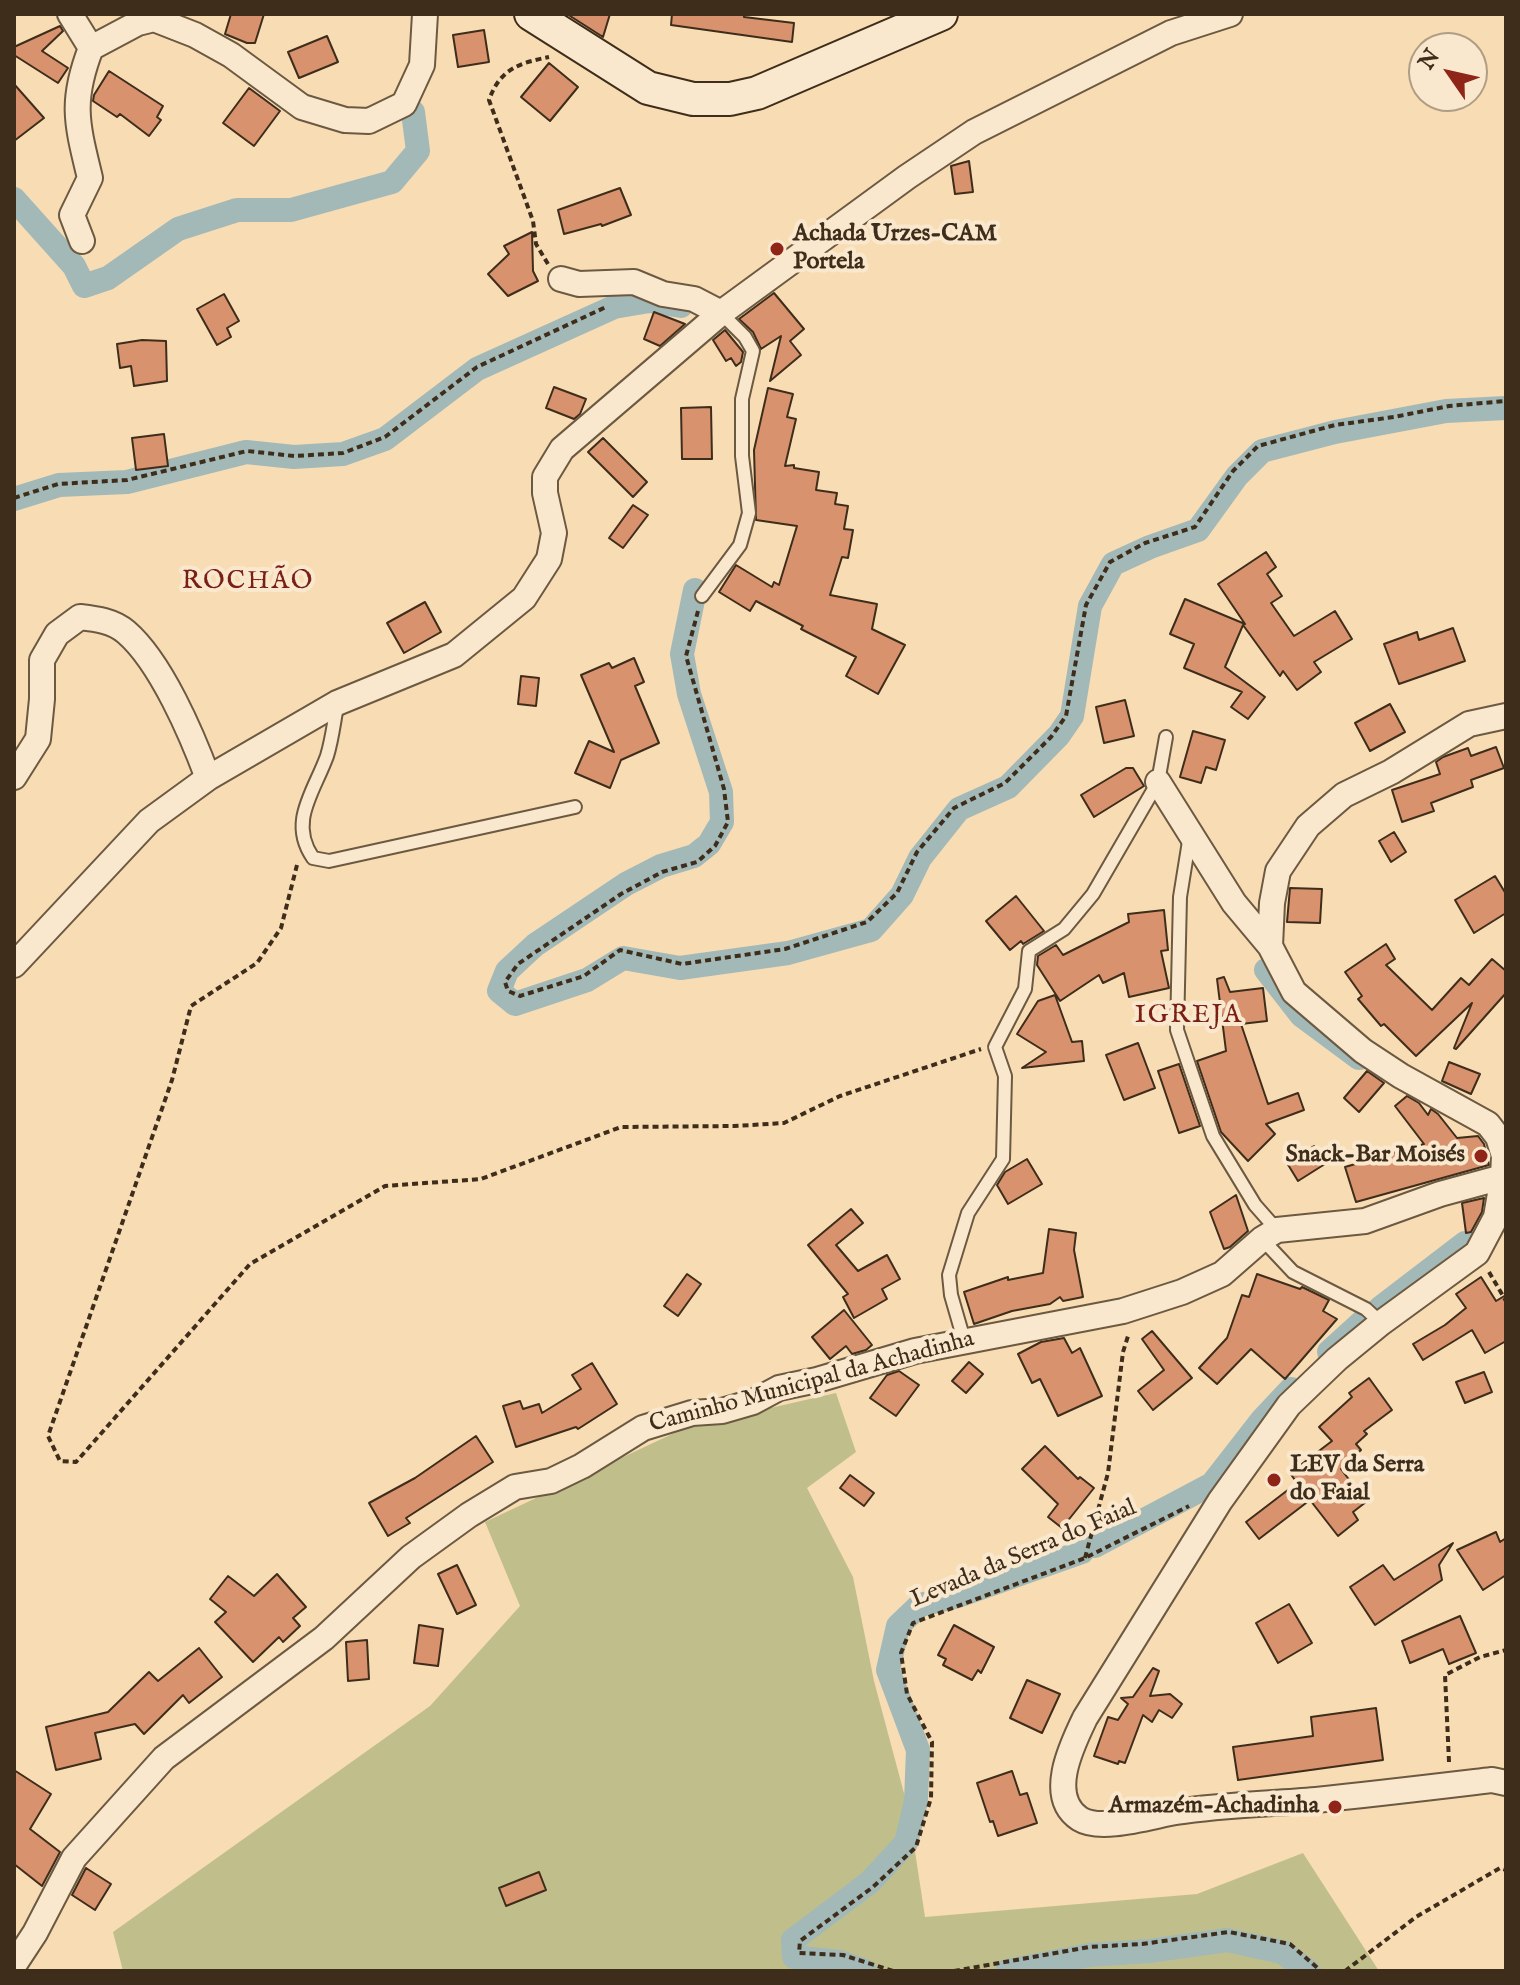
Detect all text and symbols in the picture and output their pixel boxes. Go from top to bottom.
north arrow [1408,32,1488,112]
text: N [1413,44,1447,75]
place label: Achada Urzes-CAM Portela [793,221,997,277]
marker: Achada Urzes-CAM Portela [768,240,786,258]
district label: ROCHÃO [182,567,314,599]
district label: IGREJA [1135,1001,1243,1033]
place label: Snack-Bar Moisés [1285,1142,1465,1170]
marker: Snack-Bar Moisés [1472,1147,1490,1165]
street label: Caminho Municipal da Achadinha [646,1326,978,1440]
place label: LEV da Serra do Faial [1290,1452,1424,1508]
marker: LEV da Serra do Faial [1265,1471,1283,1489]
street label: Levada da Serra do Faial [907,1494,1141,1616]
place label: Armazém-Achadinha [1108,1793,1319,1821]
marker: Armazém-Achadinha [1326,1798,1344,1816]

